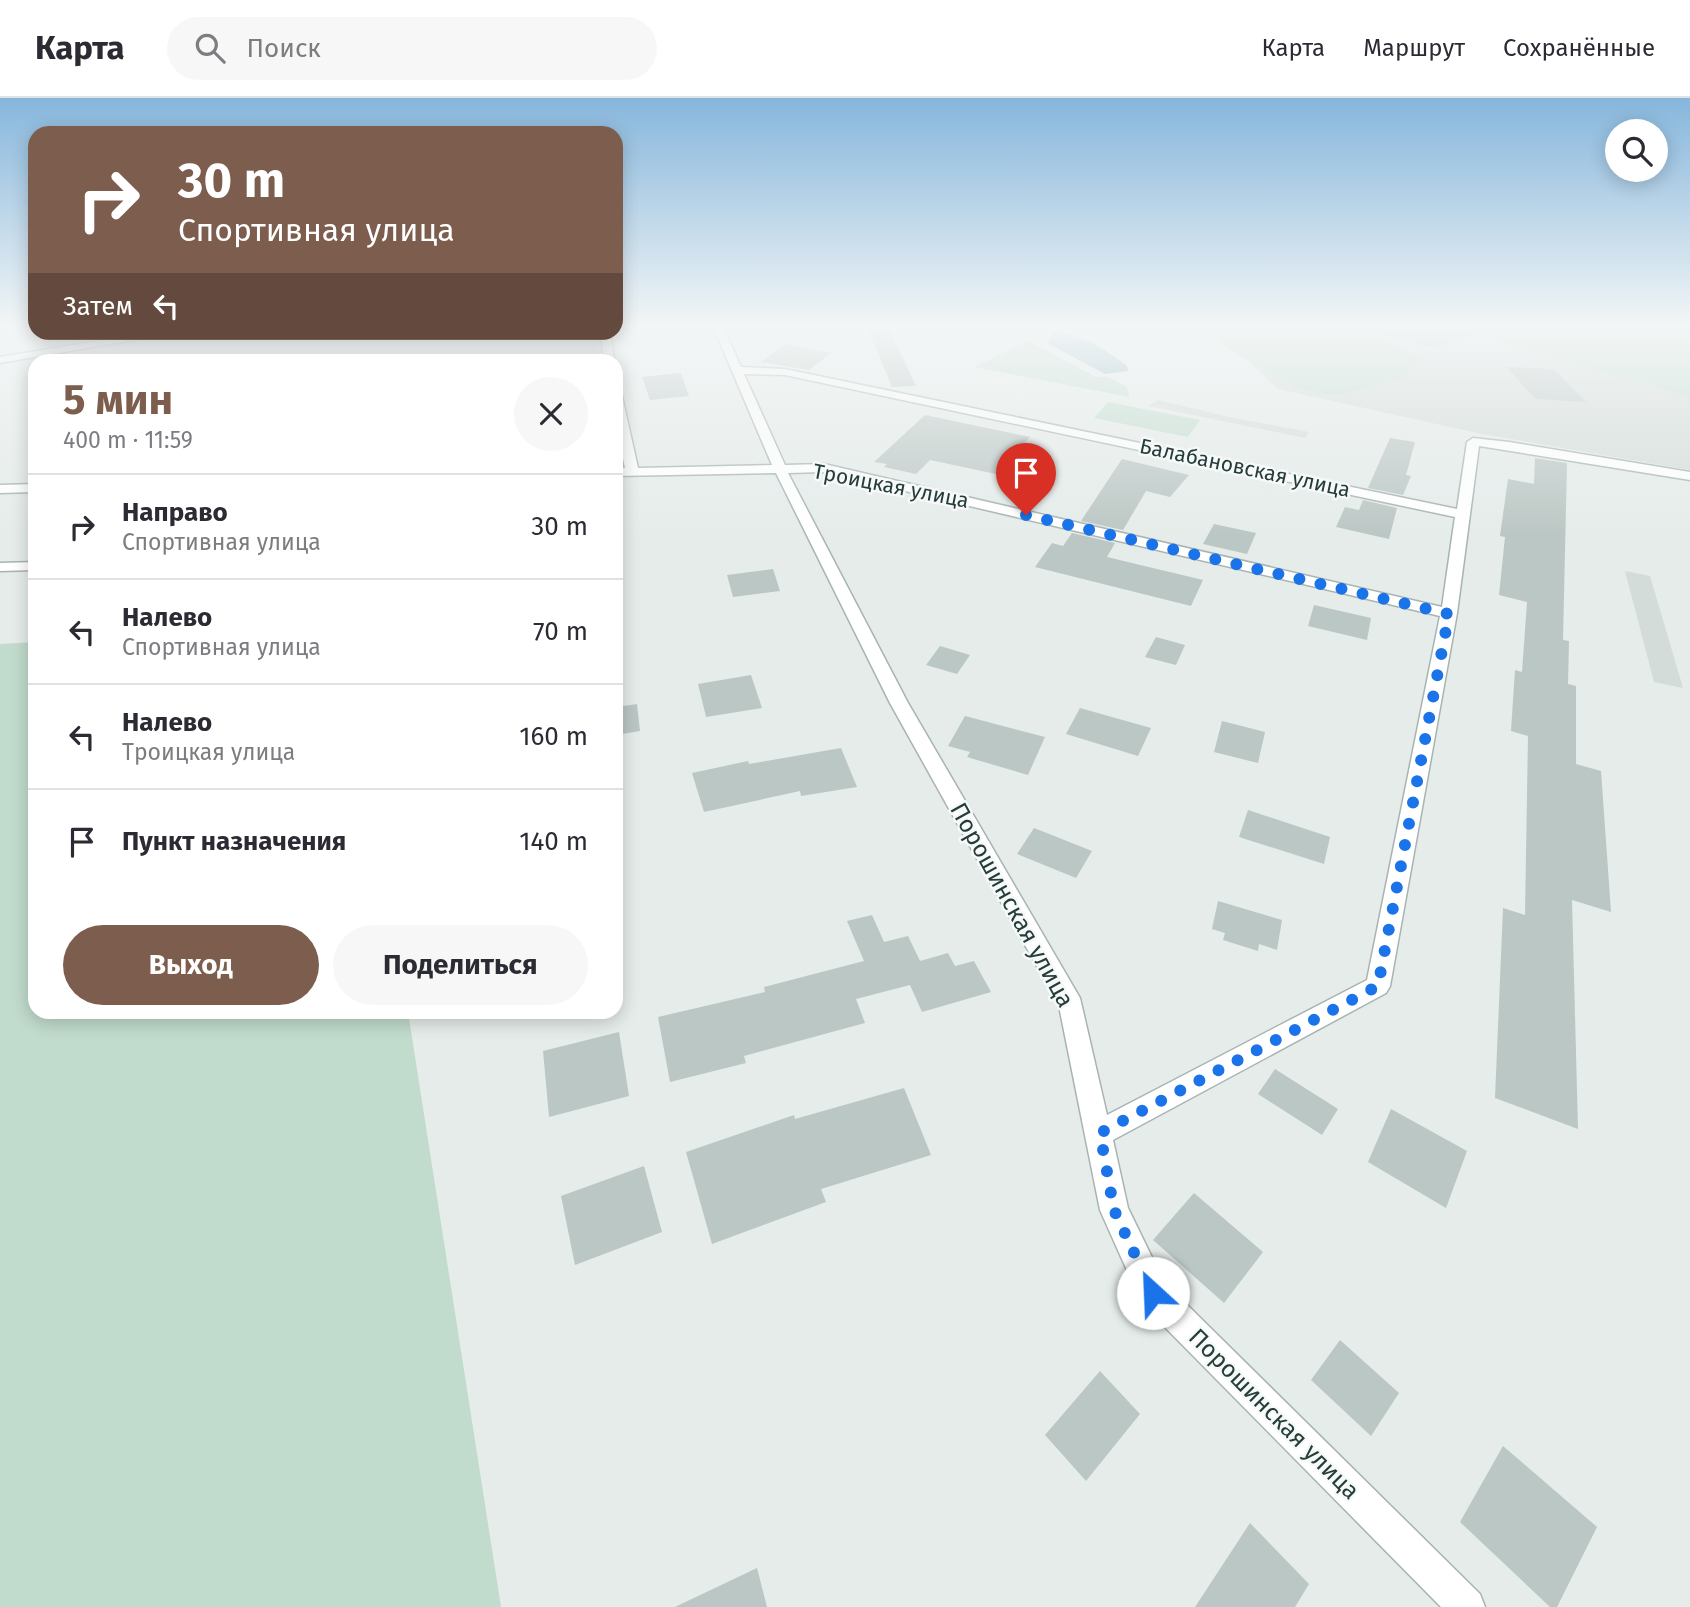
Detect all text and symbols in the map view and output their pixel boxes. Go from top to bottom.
search box [167,17,657,80]
text: Карта [35,28,125,68]
icon: search [191,29,229,67]
text: Поиск [247,33,321,64]
text: Карта [1262,34,1325,62]
text: Маршрут [1363,34,1465,62]
text: Сохранённые [1503,34,1655,62]
map controls [1605,119,1668,182]
button: search [1605,119,1668,182]
text: 30 m [178,151,285,210]
icon: right [63,154,154,245]
text: Спортивная улица [178,211,455,249]
icon: left [147,287,185,325]
text: Затем [63,291,133,322]
text: 5 мин [63,375,173,425]
button: close [514,377,588,451]
text: 400 m · 11:59 [63,426,193,454]
street label: Балабановская улица [1137,433,1353,503]
pin [996,443,1056,515]
icon: arrive [1007,454,1045,492]
street label: Троицкая улица [811,458,971,514]
text: Направо [122,497,228,528]
icon: right [63,508,101,546]
text: 30 m [531,511,588,542]
text: Спортивная улица [122,528,321,556]
text: Налево [122,602,212,633]
icon: left [63,613,101,651]
text: 70 m [533,616,588,647]
text: Спортивная улица [122,633,321,661]
text: Налево [122,707,212,738]
icon: left [63,718,101,756]
text: 160 m [519,721,588,752]
text: Троицкая улица [122,738,295,766]
street label: Порошинская улица [944,798,1080,1012]
icon: arrive [63,823,101,861]
text: Пункт назначения [122,826,346,857]
text: 140 m [519,826,588,857]
button: Выход [63,925,319,1005]
button: Поделиться [333,925,588,1005]
position arrow [1116,1256,1190,1330]
street label: Порошинская улица [1183,1323,1365,1505]

